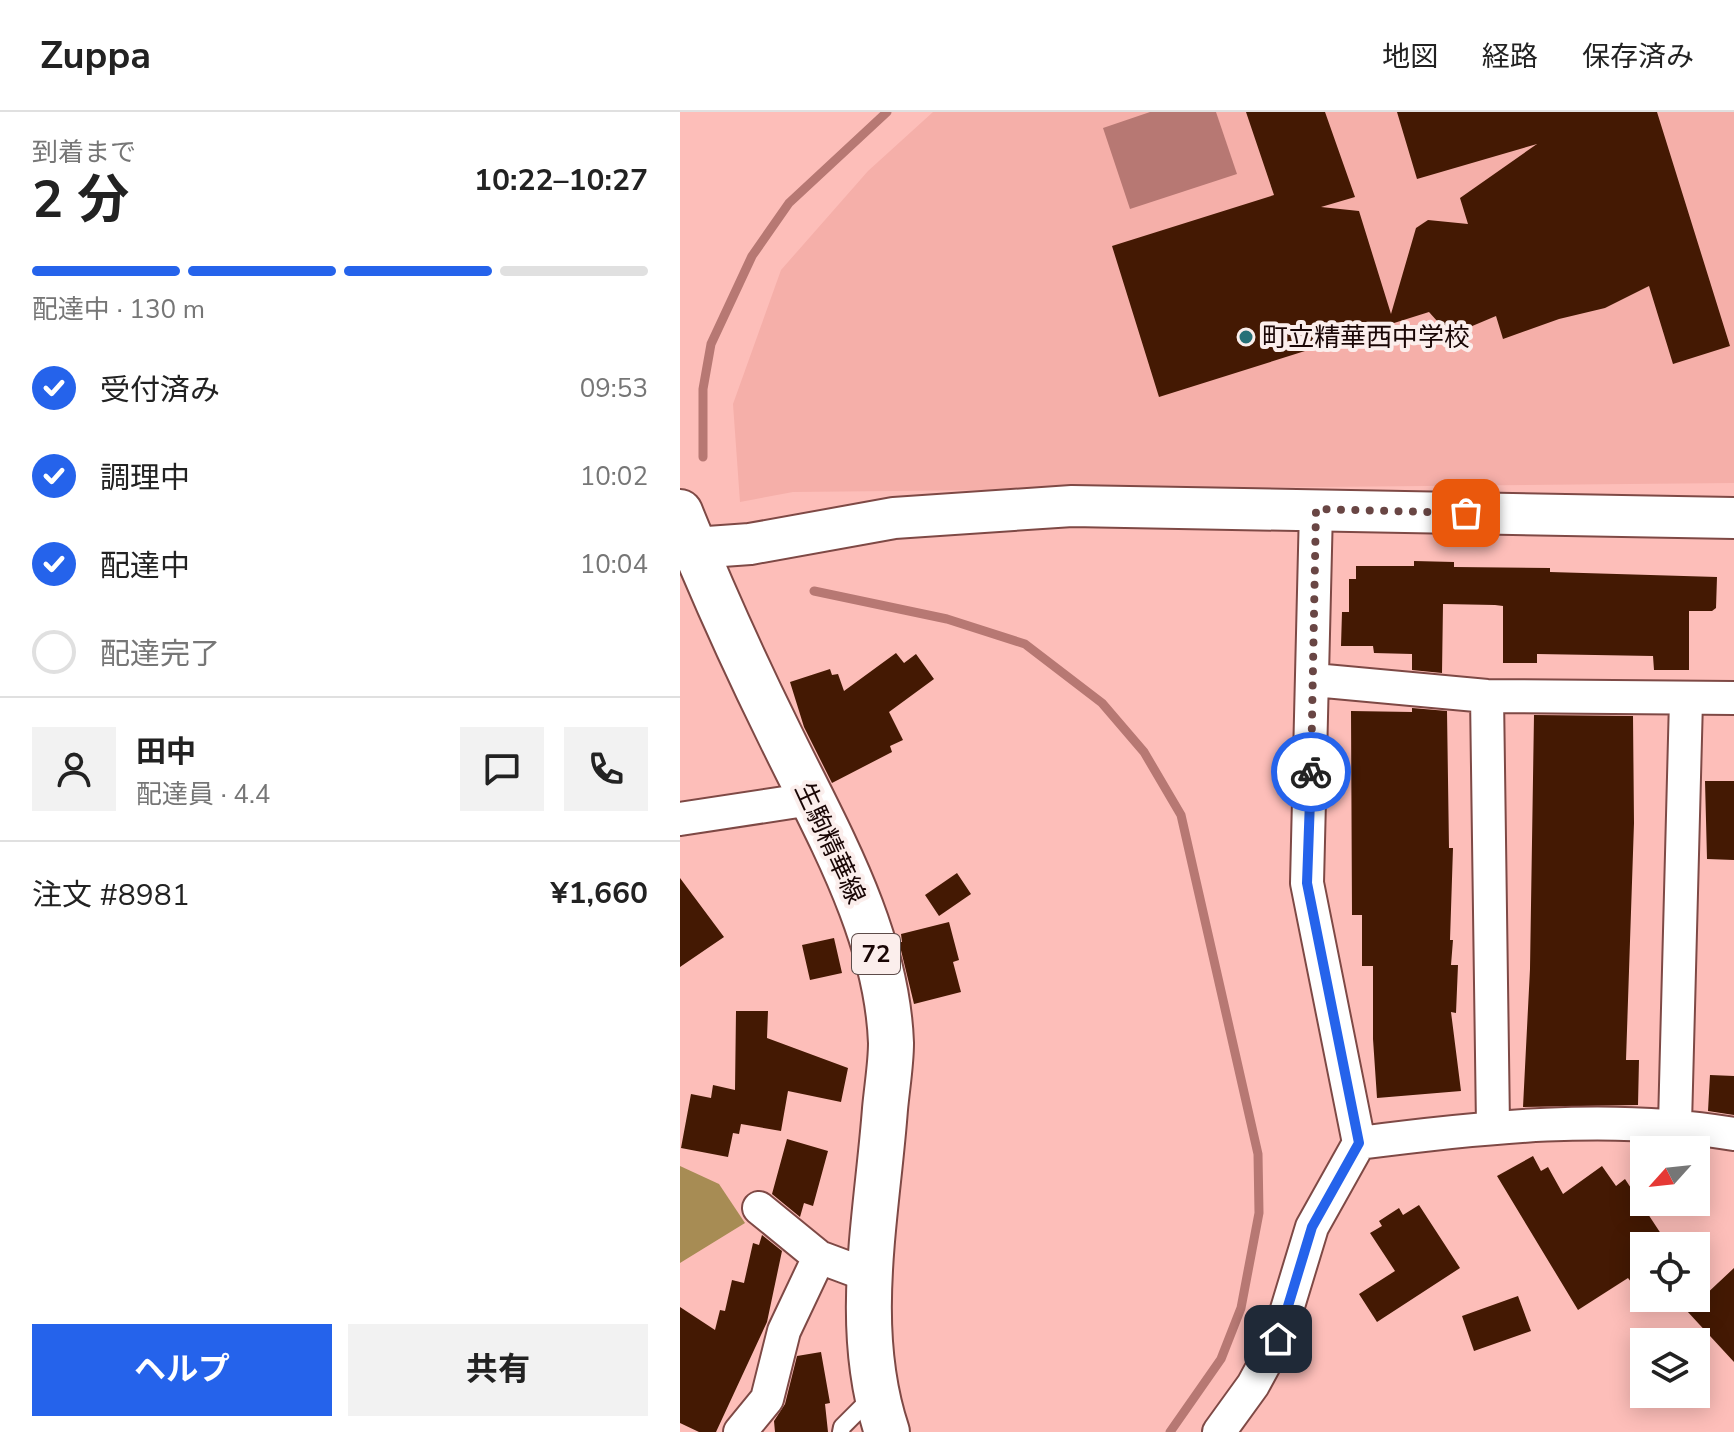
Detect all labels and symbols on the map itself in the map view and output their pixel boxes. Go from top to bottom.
place label: 町立精華西中学校 [1262,320,1470,355]
marker: 町立精華西中学校 [1237,328,1255,346]
pin [1432,479,1500,547]
courier [1271,732,1351,812]
street label: 生駒精華線 [787,777,873,909]
road number: 72 [852,934,900,974]
north arrow [1630,1136,1710,1216]
pin [1244,1305,1312,1373]

